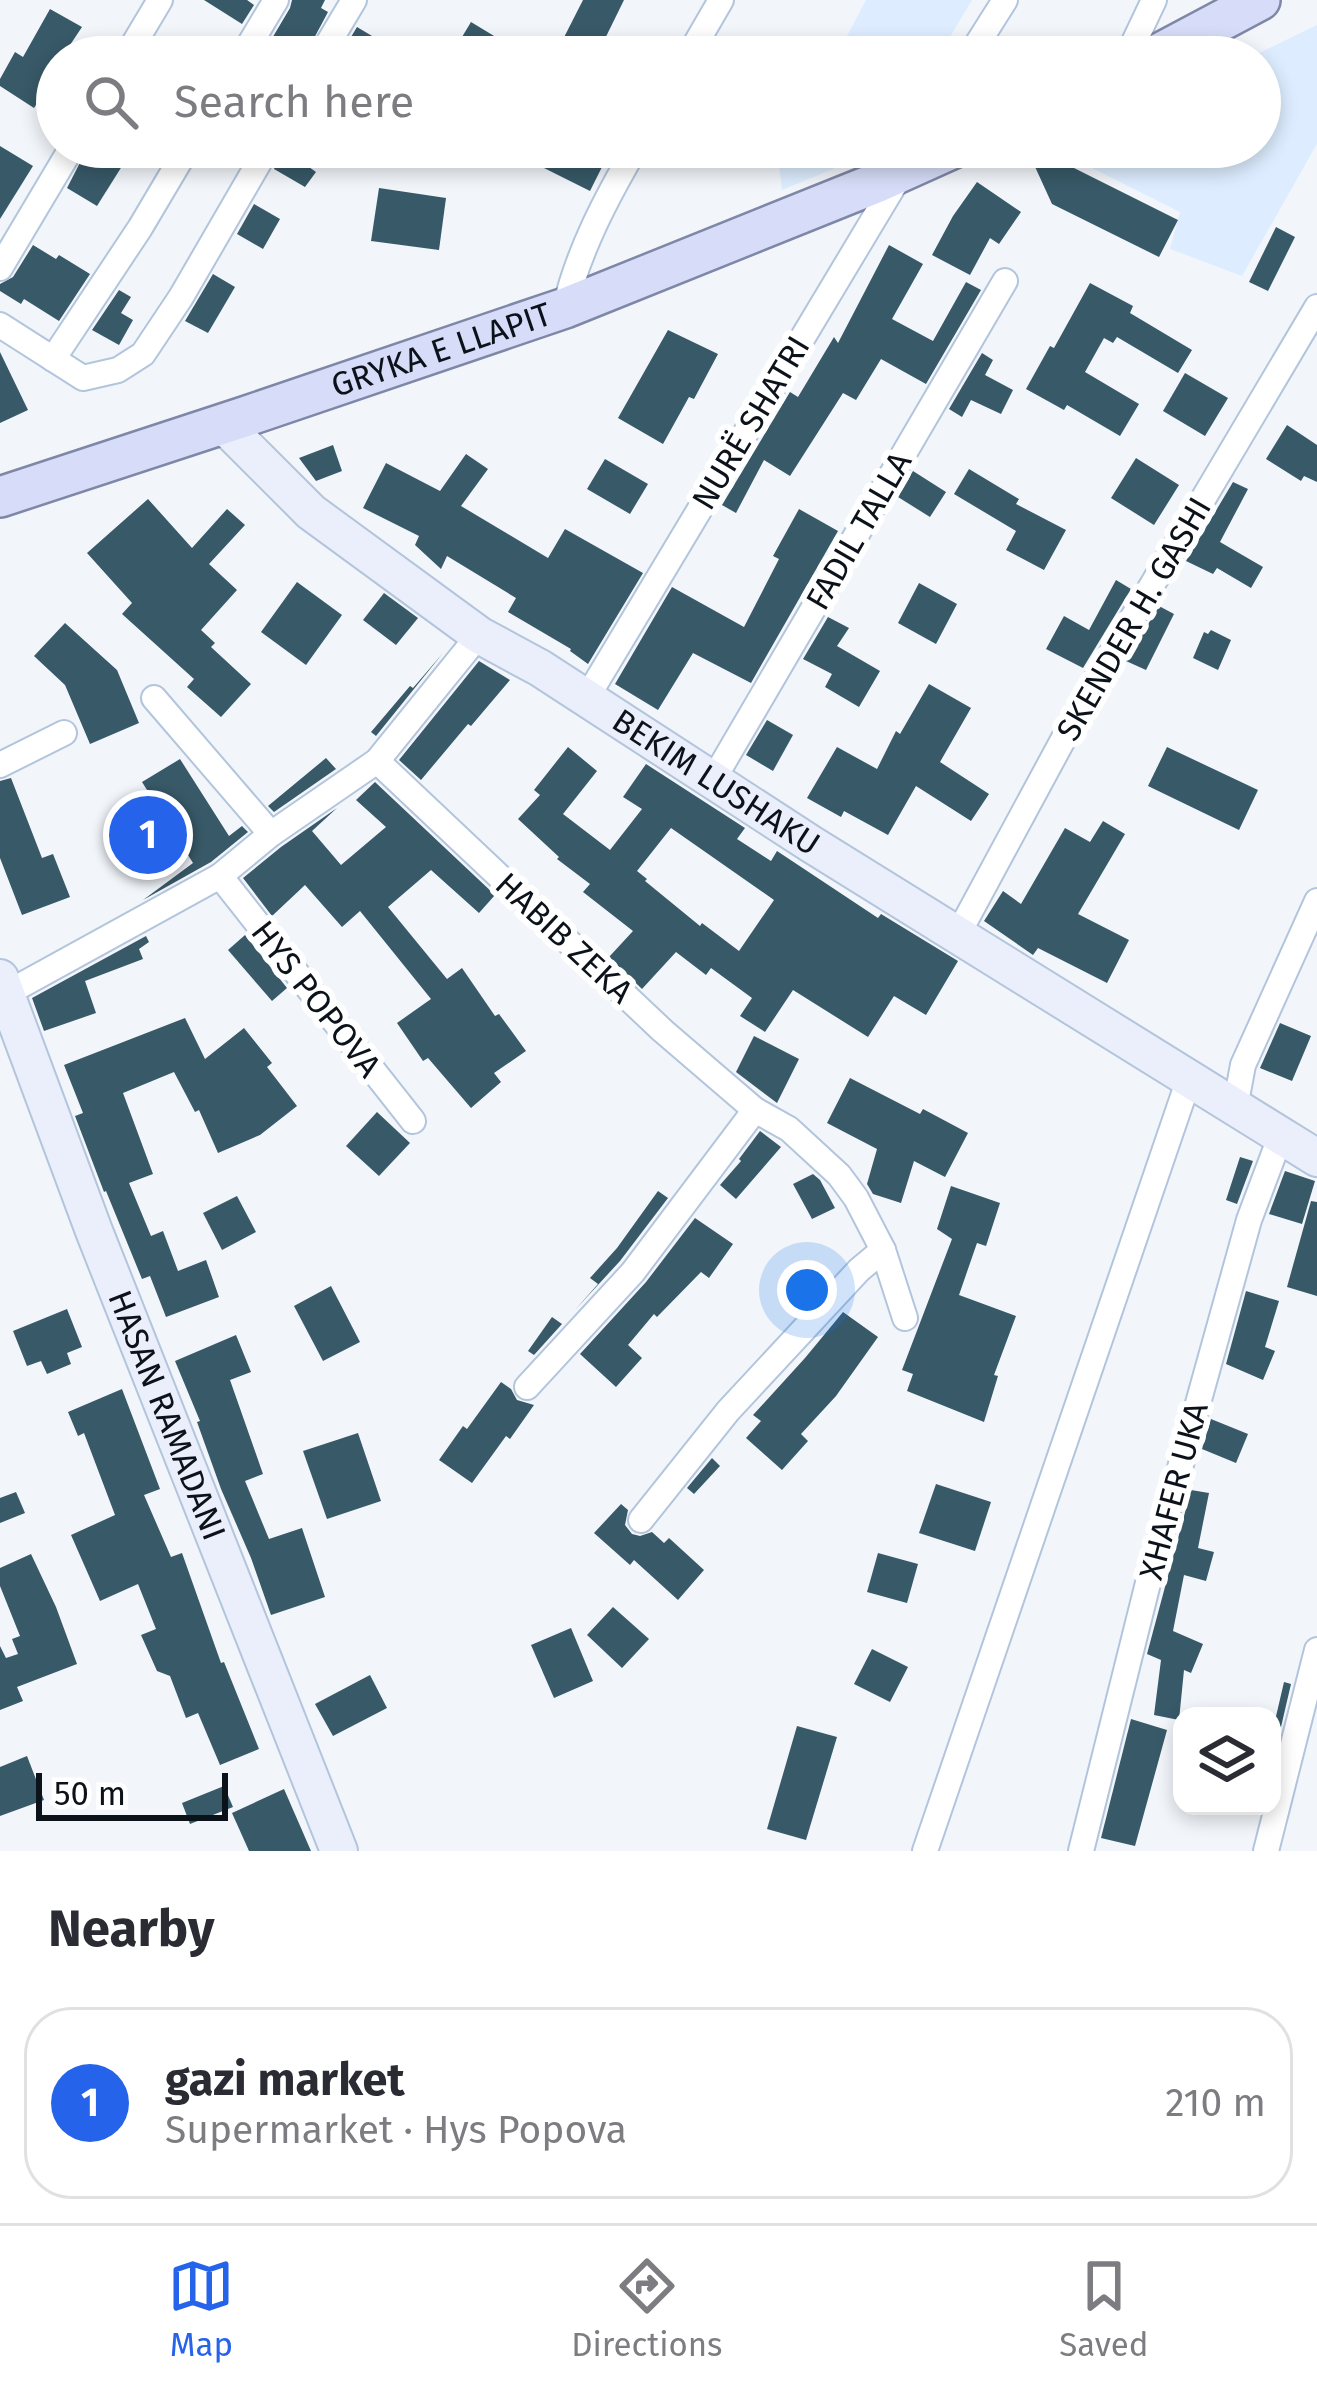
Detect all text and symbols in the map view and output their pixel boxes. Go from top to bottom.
search box [36,36,1281,168]
icon: search [78,69,144,135]
text: Search here [174,75,414,129]
street label: GRYKA E LLAPIT [326,294,556,406]
street label: NURË SHATRI [684,329,818,517]
street label: FADIL TALLA [798,445,920,617]
street label: SKENDER H. GASHI [1048,490,1220,748]
street label: BEKIM LUSHAKU [605,700,827,864]
pin: 1 [109,790,187,880]
street label: HABIB ZEKA [487,864,641,1012]
street label: HYS POPOVA [243,913,389,1085]
your location [777,1260,837,1320]
street label: HASAN RAMADANI [99,1285,234,1546]
street label: XHAFER UKA [1131,1398,1217,1584]
map controls [1173,1707,1281,1815]
button: layers [1173,1707,1281,1815]
scale bar [36,1767,228,1820]
text: 50 m [54,1774,126,1814]
text: Nearby [48,1898,214,1960]
text: gazi market [165,2053,405,2107]
text: 1 [81,2080,99,2126]
text: 210 m [1165,2080,1266,2126]
text: Supermarket · Hys Popova [165,2107,627,2153]
tab: Map [168,2253,234,2365]
tab: Directions [571,2253,723,2365]
tab: Saved [1059,2253,1149,2365]

